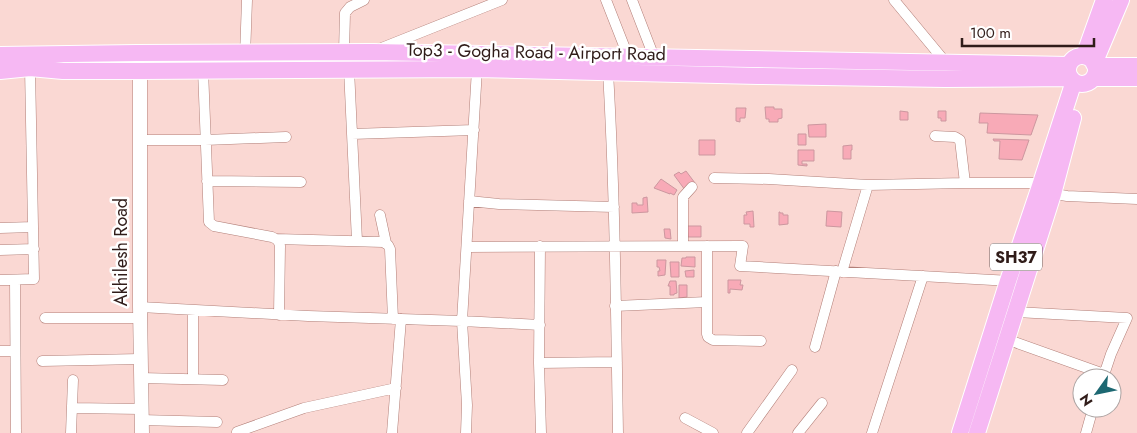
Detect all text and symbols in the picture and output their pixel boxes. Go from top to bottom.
scale bar [962,15,1094,47]
text: 100 m [970,22,1011,44]
street label: Top3 - Gogha Road - Airport Road [406,37,666,67]
street label: Akhilesh Road [108,198,134,306]
road number: SH37 [990,243,1042,270]
north arrow [1072,368,1122,418]
text: N [1075,390,1098,410]

